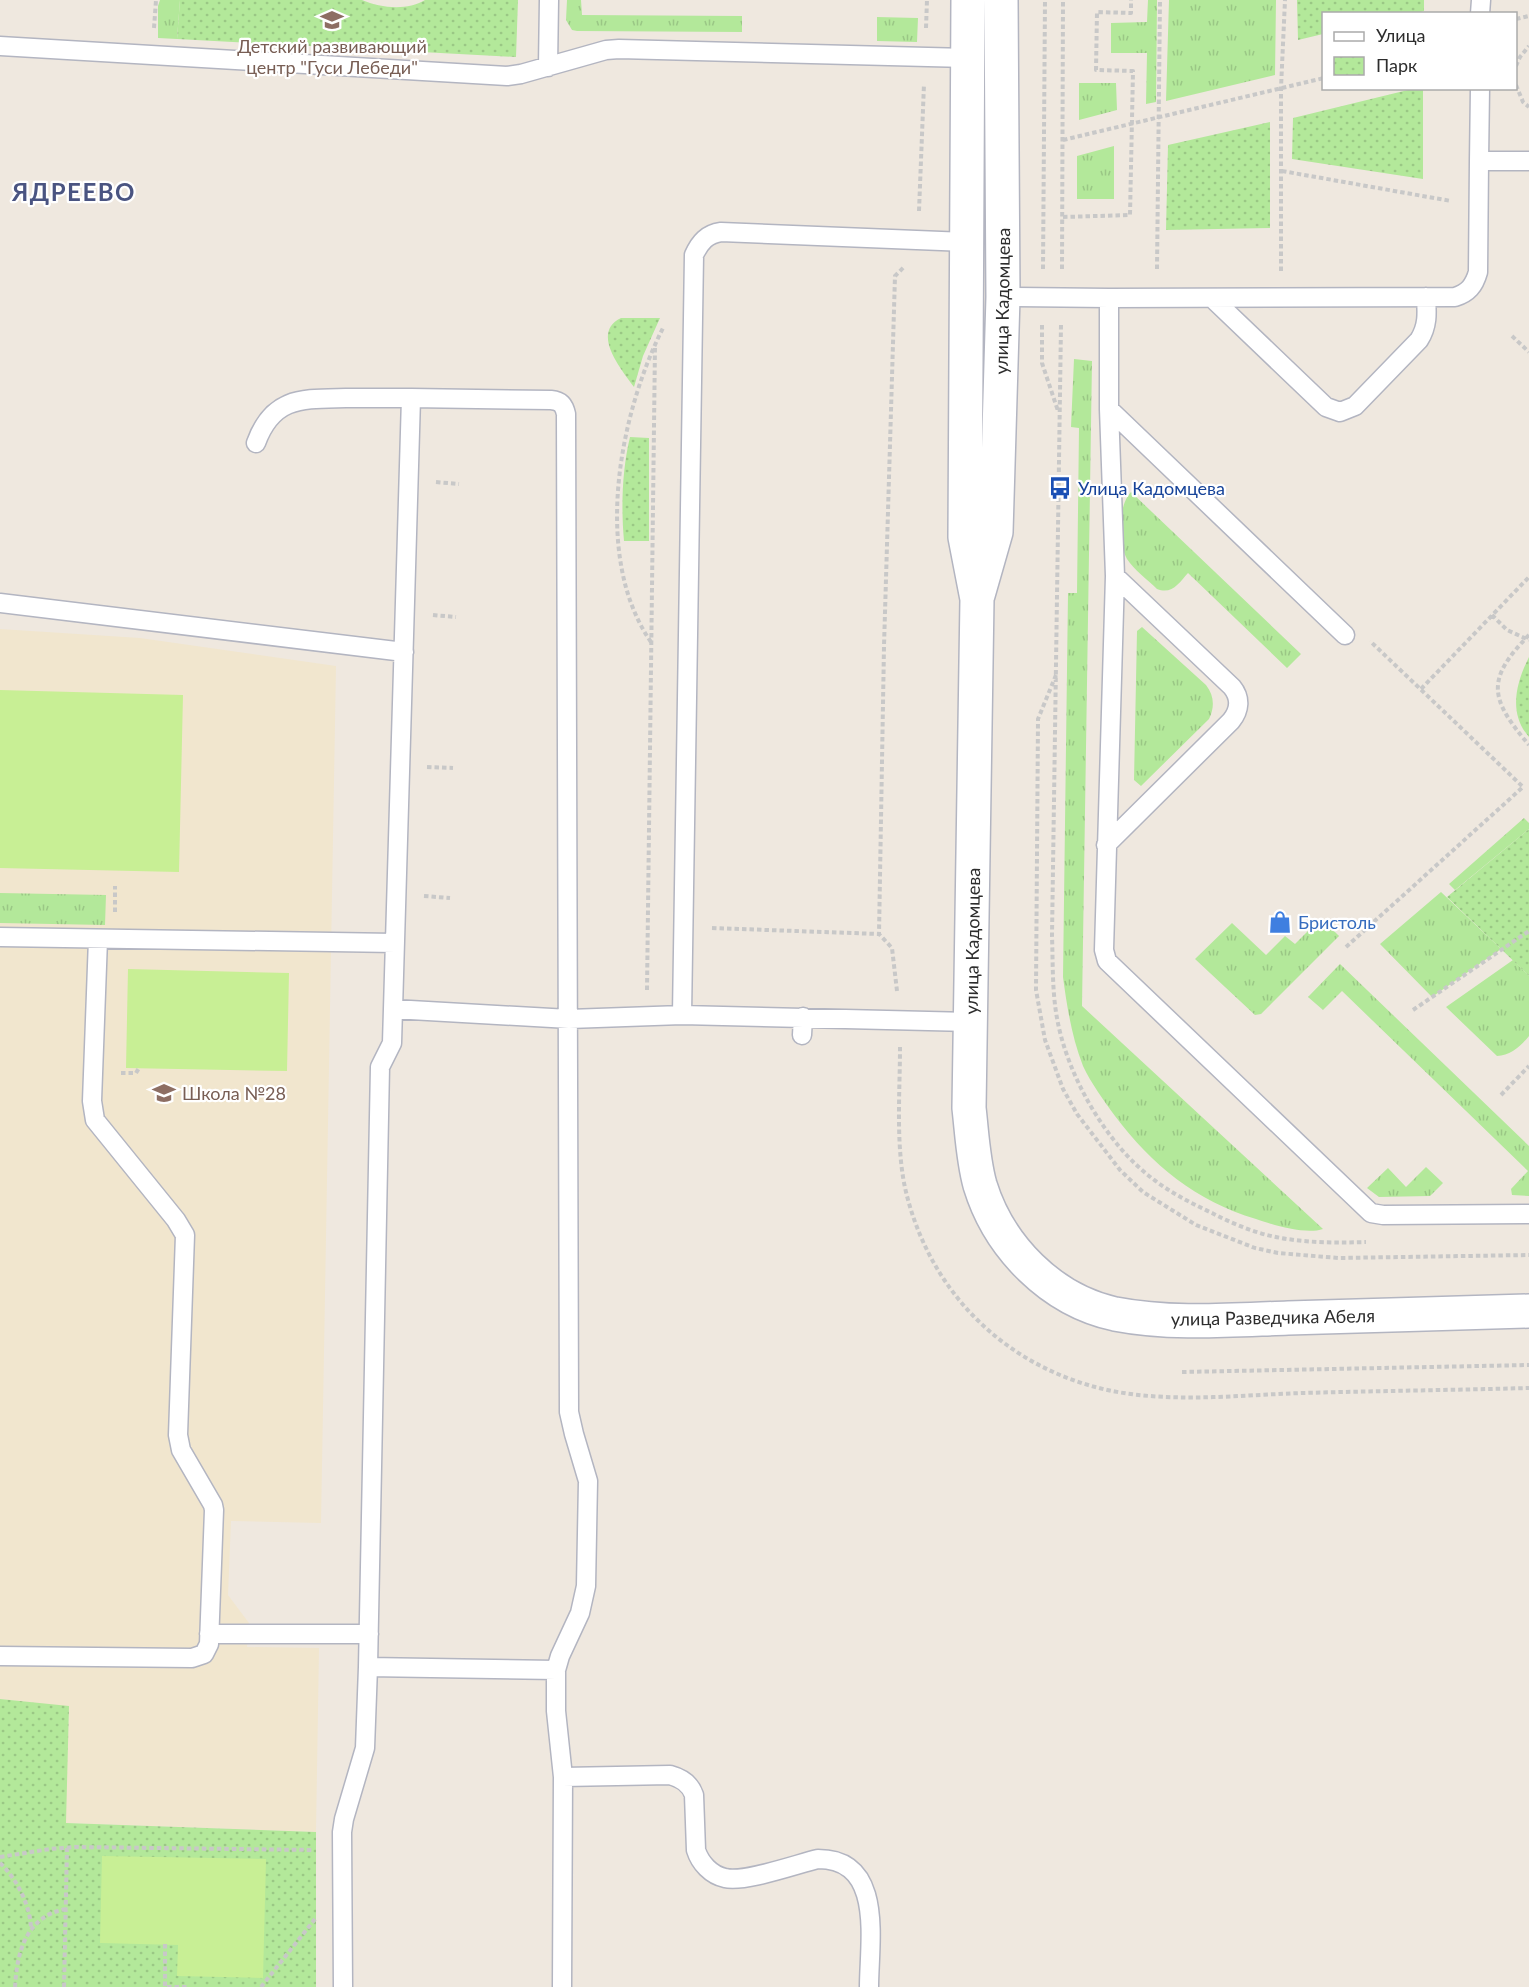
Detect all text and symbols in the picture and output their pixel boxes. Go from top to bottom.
school or university icon: Детский развивающий центр "Гуси Лебеди" [319,7,345,33]
legend [1322,12,1517,90]
text: Улица [1376,24,1426,46]
place label: Детский развивающий центр "Гуси Лебеди" [237,35,427,78]
text: Парк [1376,54,1418,76]
district label: ЯДРЕЕВО [11,177,136,206]
street label: улица Кадомцева [990,227,1014,375]
bus stop icon: Улица Кадомцева [1047,475,1073,501]
place label: Улица Кадомцева [1078,477,1225,499]
street label: улица Кадомцева [960,867,984,1015]
shop icon: Бристоль [1267,909,1293,935]
place label: Бристоль [1298,911,1376,933]
school or university icon: Школа №28 [151,1080,177,1106]
place label: Школа №28 [182,1082,286,1104]
street label: улица Разведчика Абеля [1171,1304,1375,1330]

